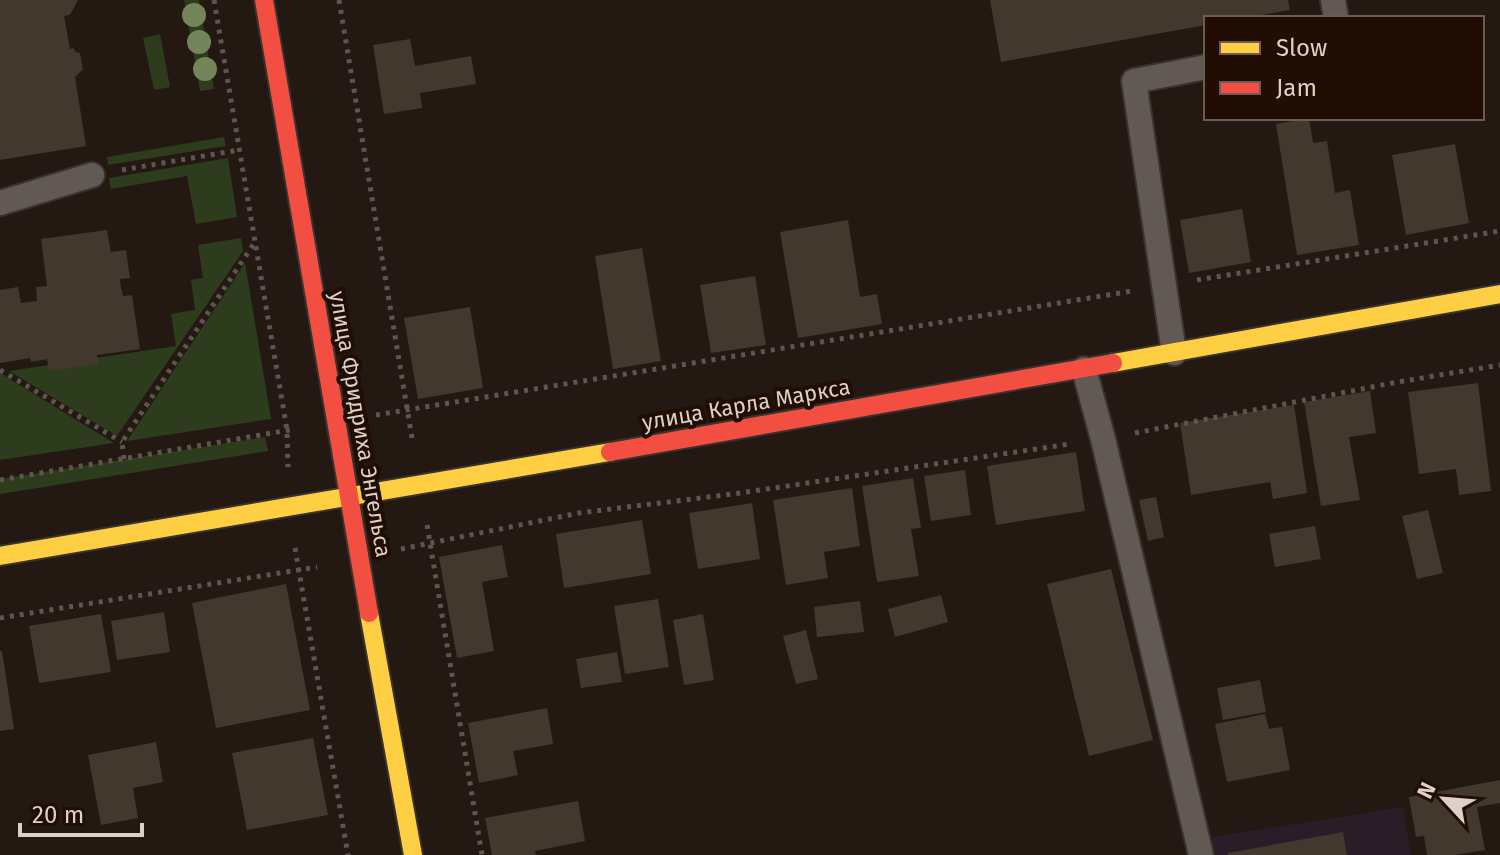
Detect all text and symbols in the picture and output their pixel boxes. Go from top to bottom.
legend [1204,16,1484,120]
text: Slow [1276,34,1327,62]
text: Jam [1276,74,1317,102]
street label: улица Фридриха Энгельса [324,289,397,559]
street label: улица Карла Маркса [640,373,852,436]
north arrow [1404,759,1484,839]
text: N [1411,778,1442,803]
scale bar [20,787,142,837]
text: 20 m [32,801,84,829]

